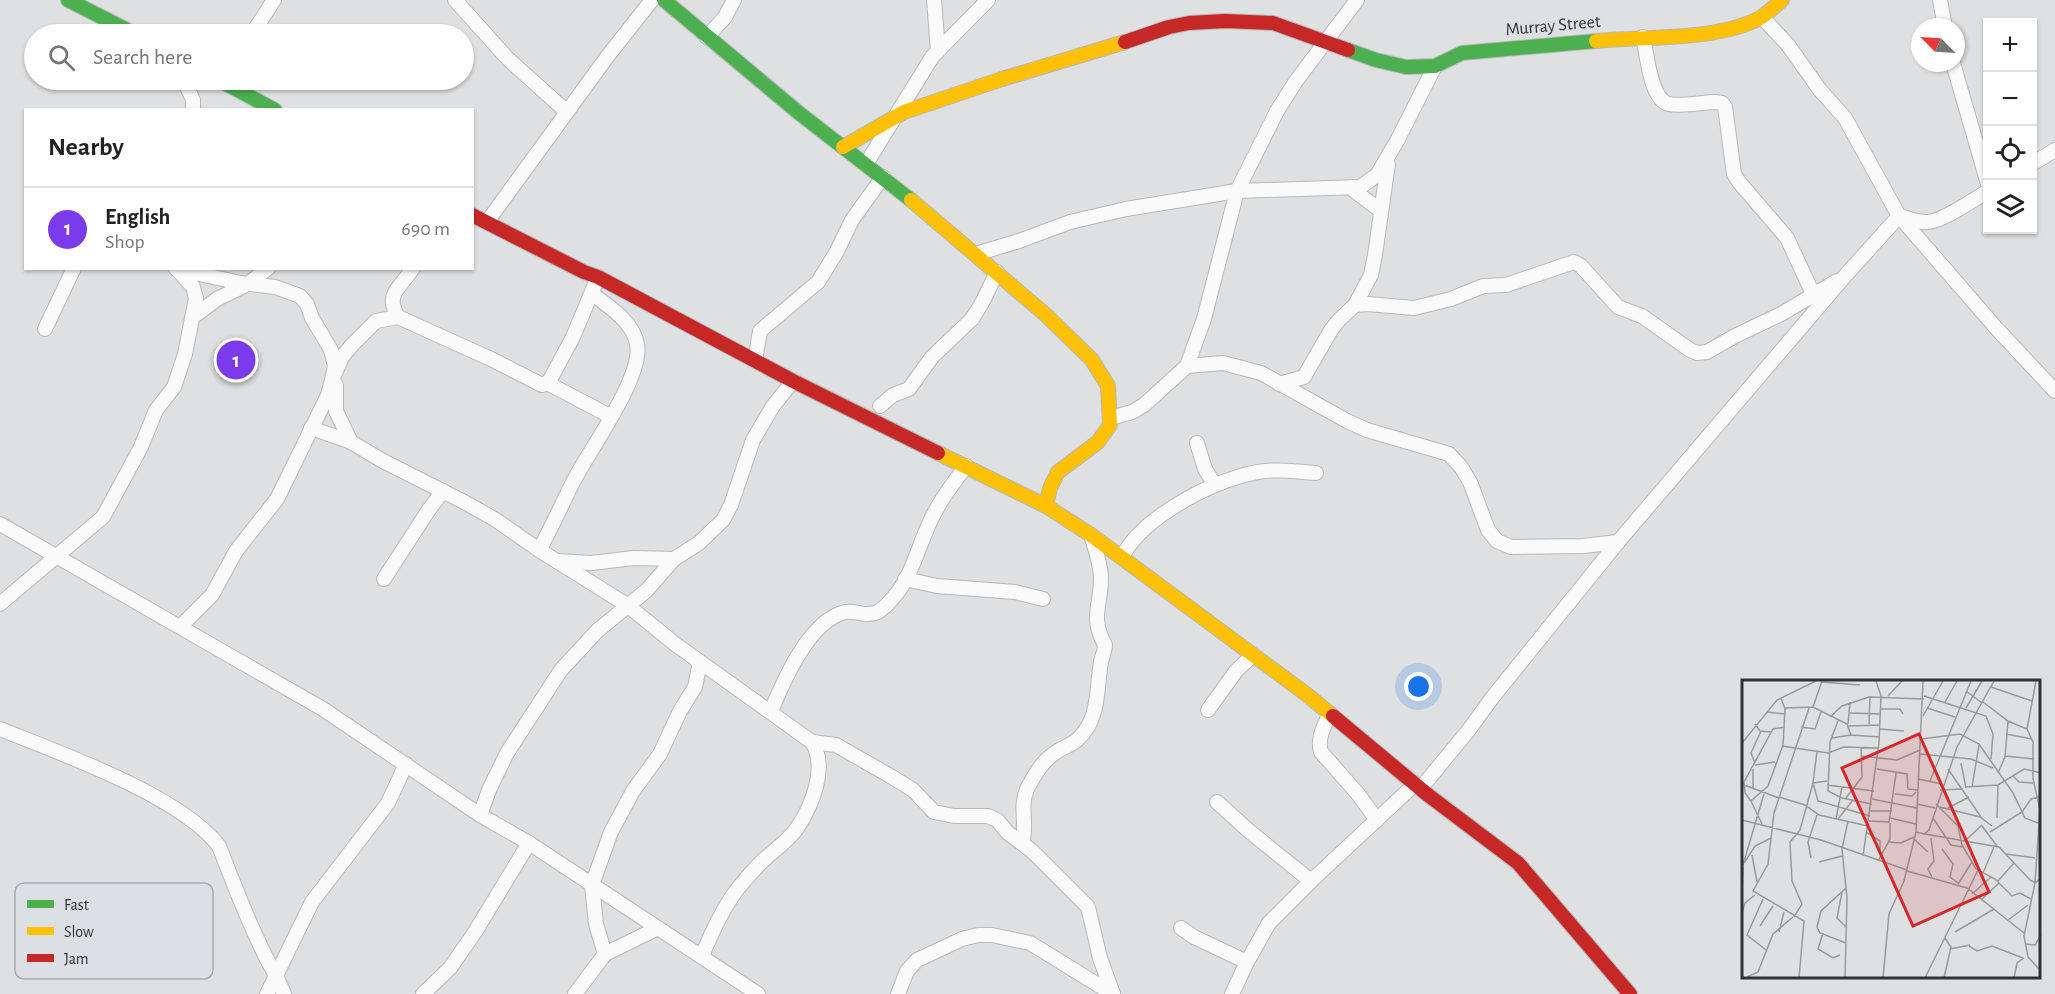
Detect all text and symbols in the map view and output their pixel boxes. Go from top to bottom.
street label: Murray Street [1505,13,1602,39]
north arrow [1911,18,1965,72]
map controls [1983,18,2037,234]
button: + [1983,18,2037,72]
search box [24,24,474,90]
icon: search [45,41,78,74]
text: Search here [93,46,192,68]
button: − [1983,72,2037,126]
button: locate [1983,126,2037,180]
text: Nearby [48,134,124,160]
button: layers [1983,180,2037,234]
text: English [105,206,170,228]
text: 1 [64,219,71,239]
text: 690 m [401,219,450,239]
text: Shop [105,232,145,252]
pin: 1 [216,338,256,382]
your location [1404,672,1433,701]
inset map [1742,680,2040,979]
legend [15,883,213,979]
text: Fast [64,897,89,913]
text: Slow [64,924,94,940]
text: Jam [64,951,89,967]

